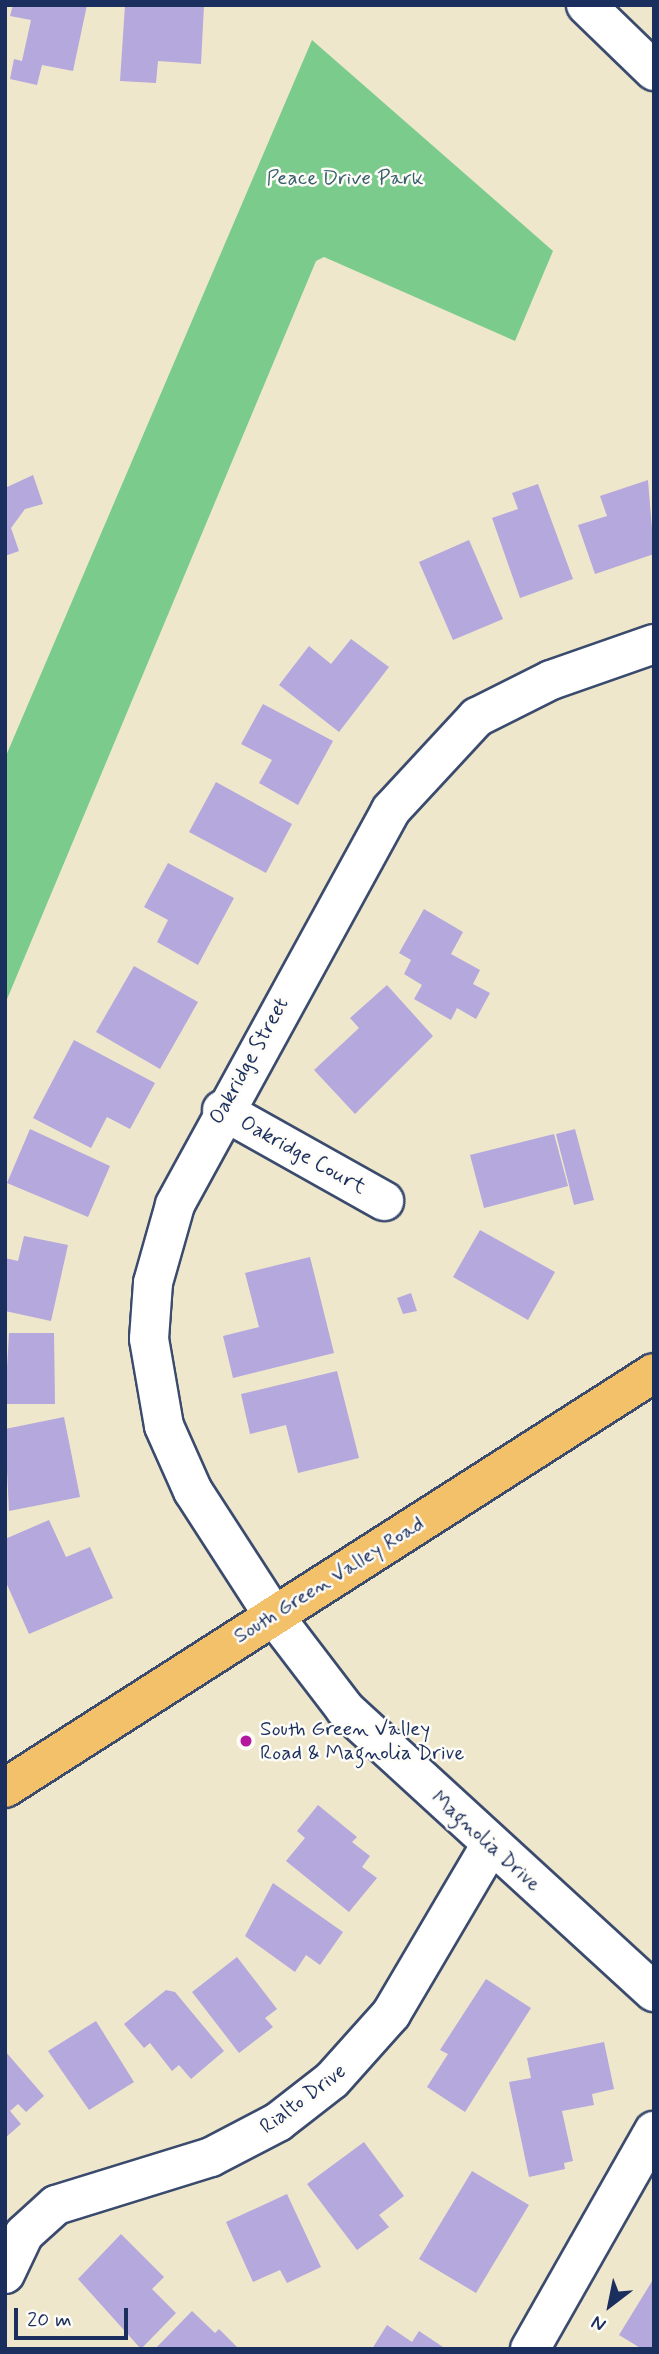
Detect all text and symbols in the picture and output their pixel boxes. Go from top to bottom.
park label: Peace Drive Park [270,165,420,191]
street label: Oakridge Street [203,992,295,1130]
street label: Oakridge Court [238,1111,368,1199]
street label: South Green Valley Road [231,1512,427,1648]
place label: South Green Valley Road & Magnolia Drive [260,1716,464,1766]
marker: South Green Valley Road & Magnolia Drive [238,1733,254,1749]
street label: Magnolia Drive [426,1785,546,1897]
street label: Rialto Drive [255,2058,351,2140]
north arrow [575,2270,645,2340]
scale bar [18,2294,131,2338]
text: 20 m [27,2306,72,2334]
text: N [587,2309,611,2337]

